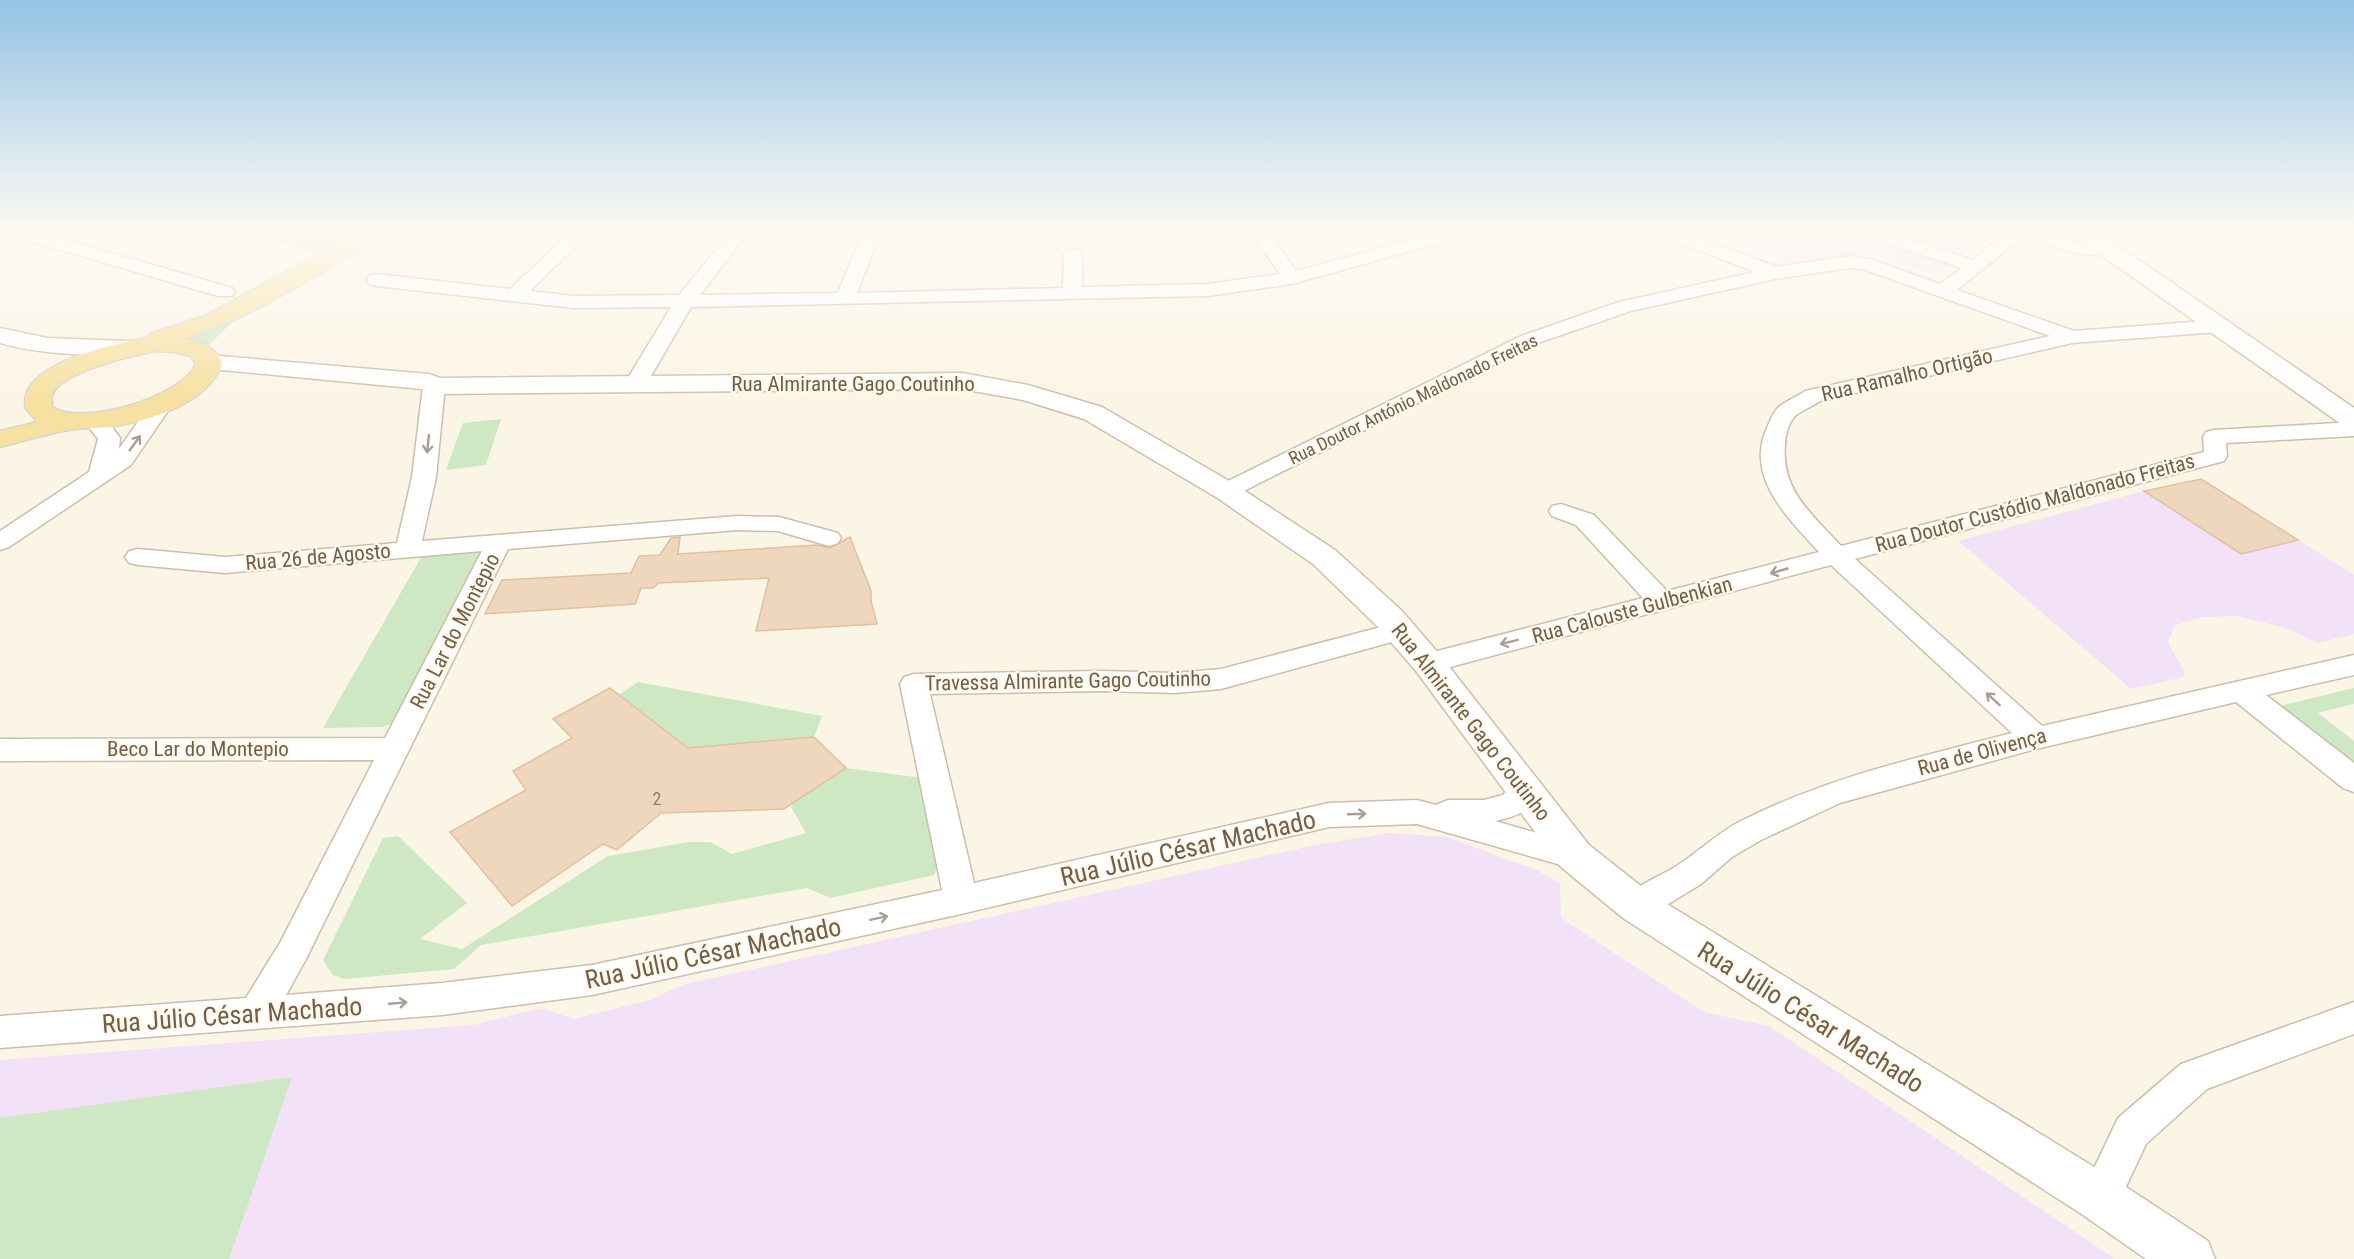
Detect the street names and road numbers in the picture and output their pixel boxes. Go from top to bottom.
street label: Rua Doutor António Maldonado Freitas [1285,329,1541,469]
street label: Rua Ramalho Ortigão [1819,344,1995,406]
street label: Rua Almirante Gago Coutinho [731,372,975,396]
street label: Rua Doutor Custódio Maldonado Freitas [1873,449,2197,557]
street label: Rua 26 de Agosto [244,539,392,575]
street label: Rua Lar do Montepio [405,549,505,713]
street label: Rua Calouste Gulbenkian [1529,572,1735,648]
street label: Rua Almirante Gago Coutinho [1387,619,1555,825]
street label: Travessa Almirante Gago Coutinho [925,667,1211,695]
street label: Rua de Olivença [1915,723,2049,781]
street label: Beco Lar do Montepio [107,737,289,761]
street label: Rua Júlio César Machado [1057,804,1319,892]
street label: Rua Júlio César Machado [582,911,844,995]
street label: Rua Júlio César Machado [1692,935,1930,1099]
street label: Rua Júlio César Machado [101,991,363,1039]

